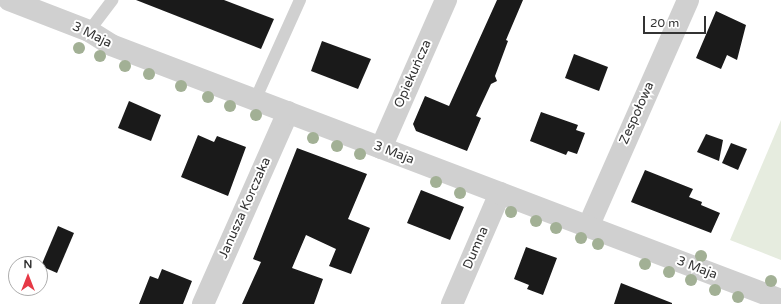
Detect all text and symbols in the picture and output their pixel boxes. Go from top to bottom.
scale bar [645,8,708,34]
text: 20 m [650,16,679,30]
street label: 3 Maja [70,19,114,51]
street label: Opiekuńcza [391,38,435,110]
street label: Zespołowa [616,79,658,147]
street label: 3 Maja [372,138,416,168]
street label: Janusza Korczaka [216,155,274,261]
street label: Dumna [460,224,492,272]
street label: 3 Maja [675,253,719,283]
north arrow [8,256,48,296]
text: N [24,258,32,271]

